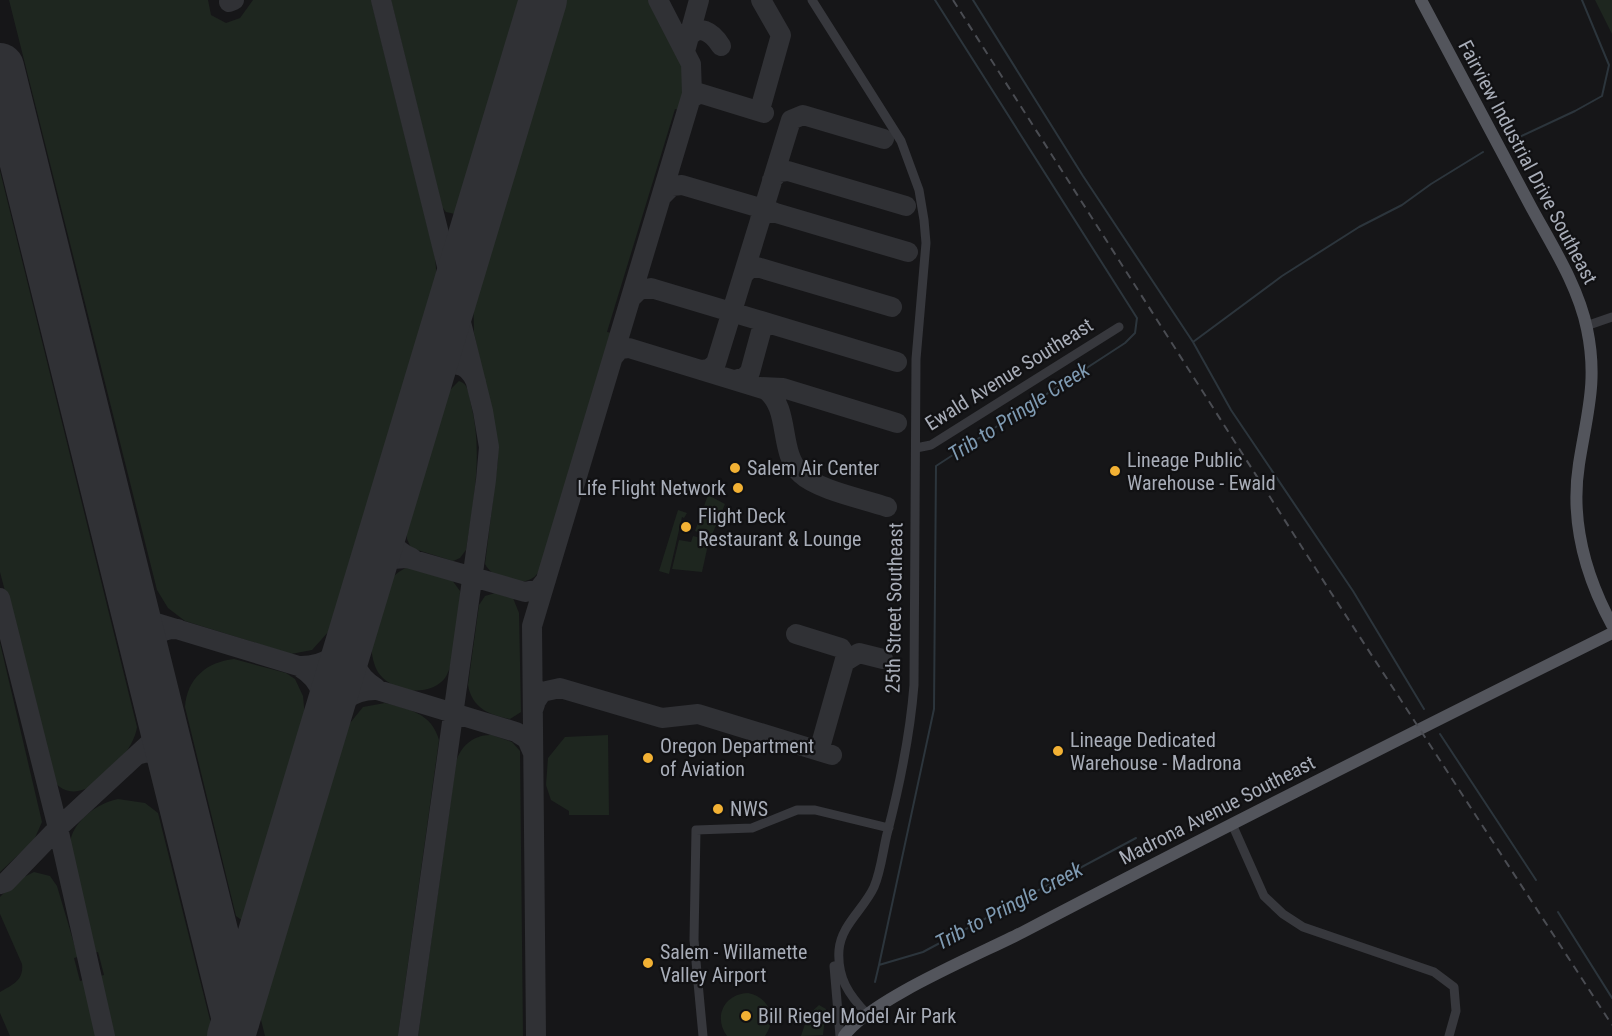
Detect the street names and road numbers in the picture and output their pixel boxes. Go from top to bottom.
street label: Fairview Industrial Drive Southeast [1453,36,1603,288]
street label: Ewald Avenue Southeast [921,313,1097,435]
street label: 25th Street Southeast [881,522,907,694]
street label: Madrona Avenue Southeast [1115,750,1319,870]

